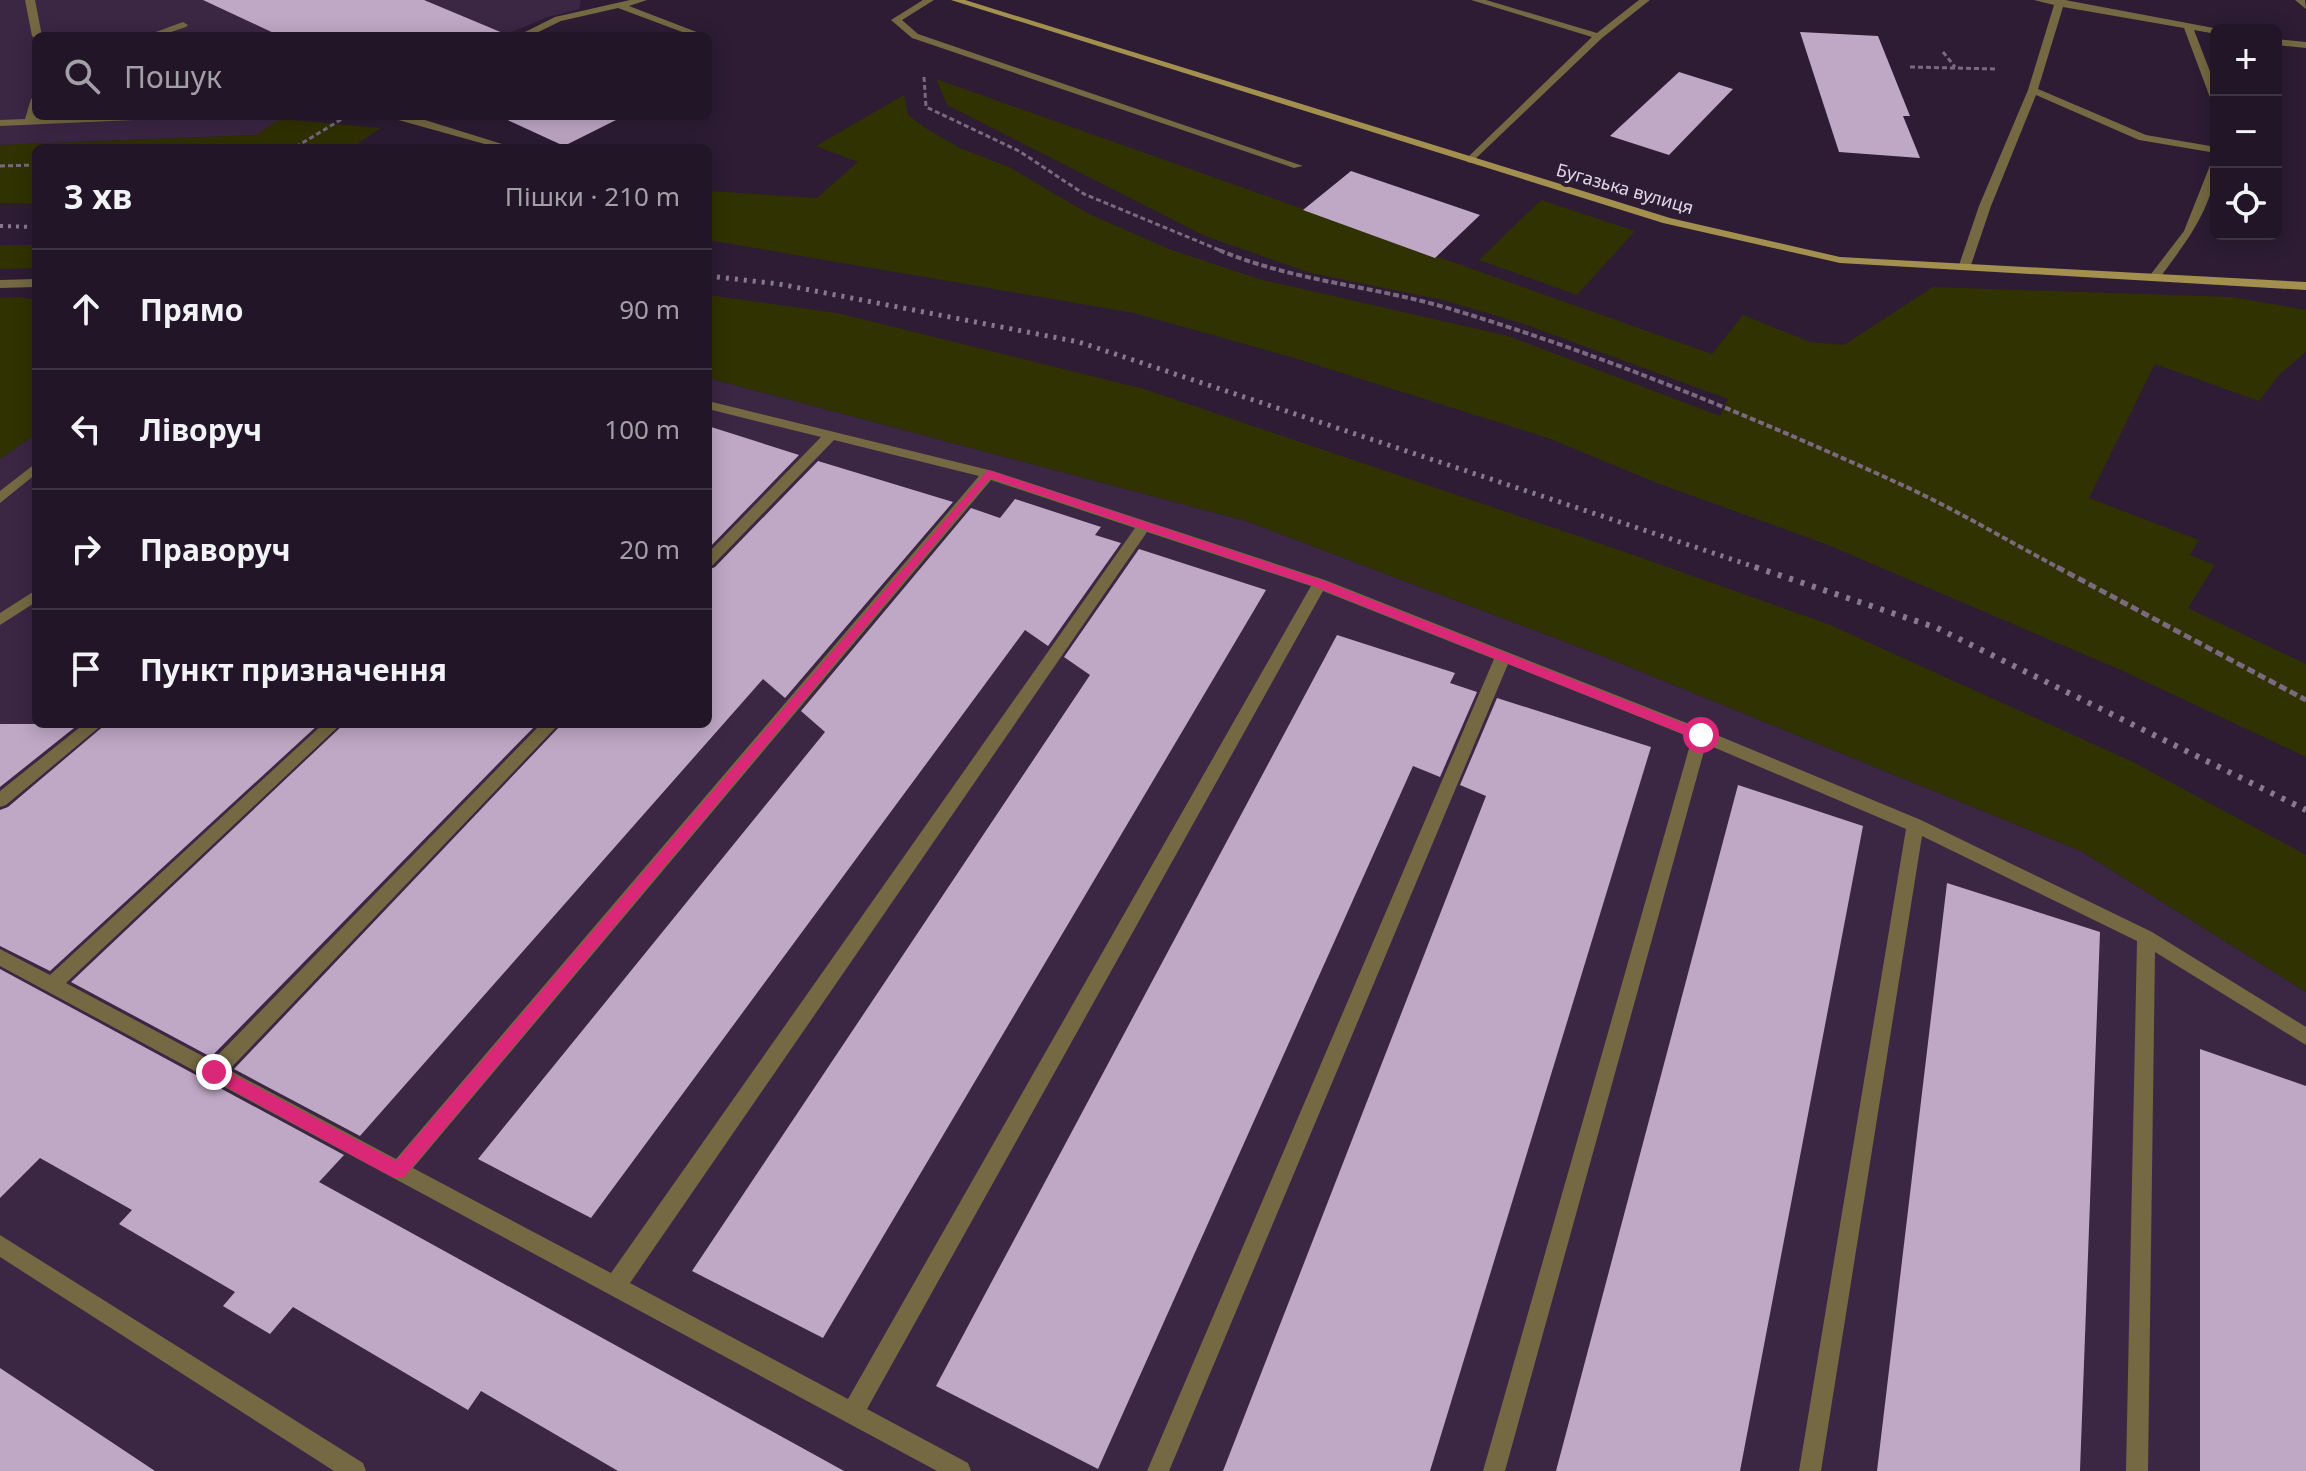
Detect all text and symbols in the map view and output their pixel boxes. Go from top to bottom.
map controls [2210,24,2282,240]
button: + [2210,24,2282,96]
search box [32,32,712,120]
icon: search [60,54,104,98]
text: Пошук [124,56,222,97]
button: − [2210,96,2282,168]
street label: Бугазька вулиця [1554,157,1696,219]
button: locate [2210,168,2282,240]
text: 3 хв [64,173,132,219]
text: Пішки · 210 m [505,178,680,214]
icon: ahead [64,287,108,331]
text: Прямо [140,289,244,330]
text: 90 m [619,291,680,327]
icon: left [64,407,108,451]
text: Ліворуч [140,409,262,450]
text: 100 m [604,411,680,447]
icon: right [64,527,108,571]
text: Праворуч [140,529,291,570]
text: 20 m [619,531,680,567]
icon: arrive [64,647,108,691]
text: Пункт призначення [140,649,447,690]
route start [1683,717,1719,753]
route end [196,1054,232,1090]

